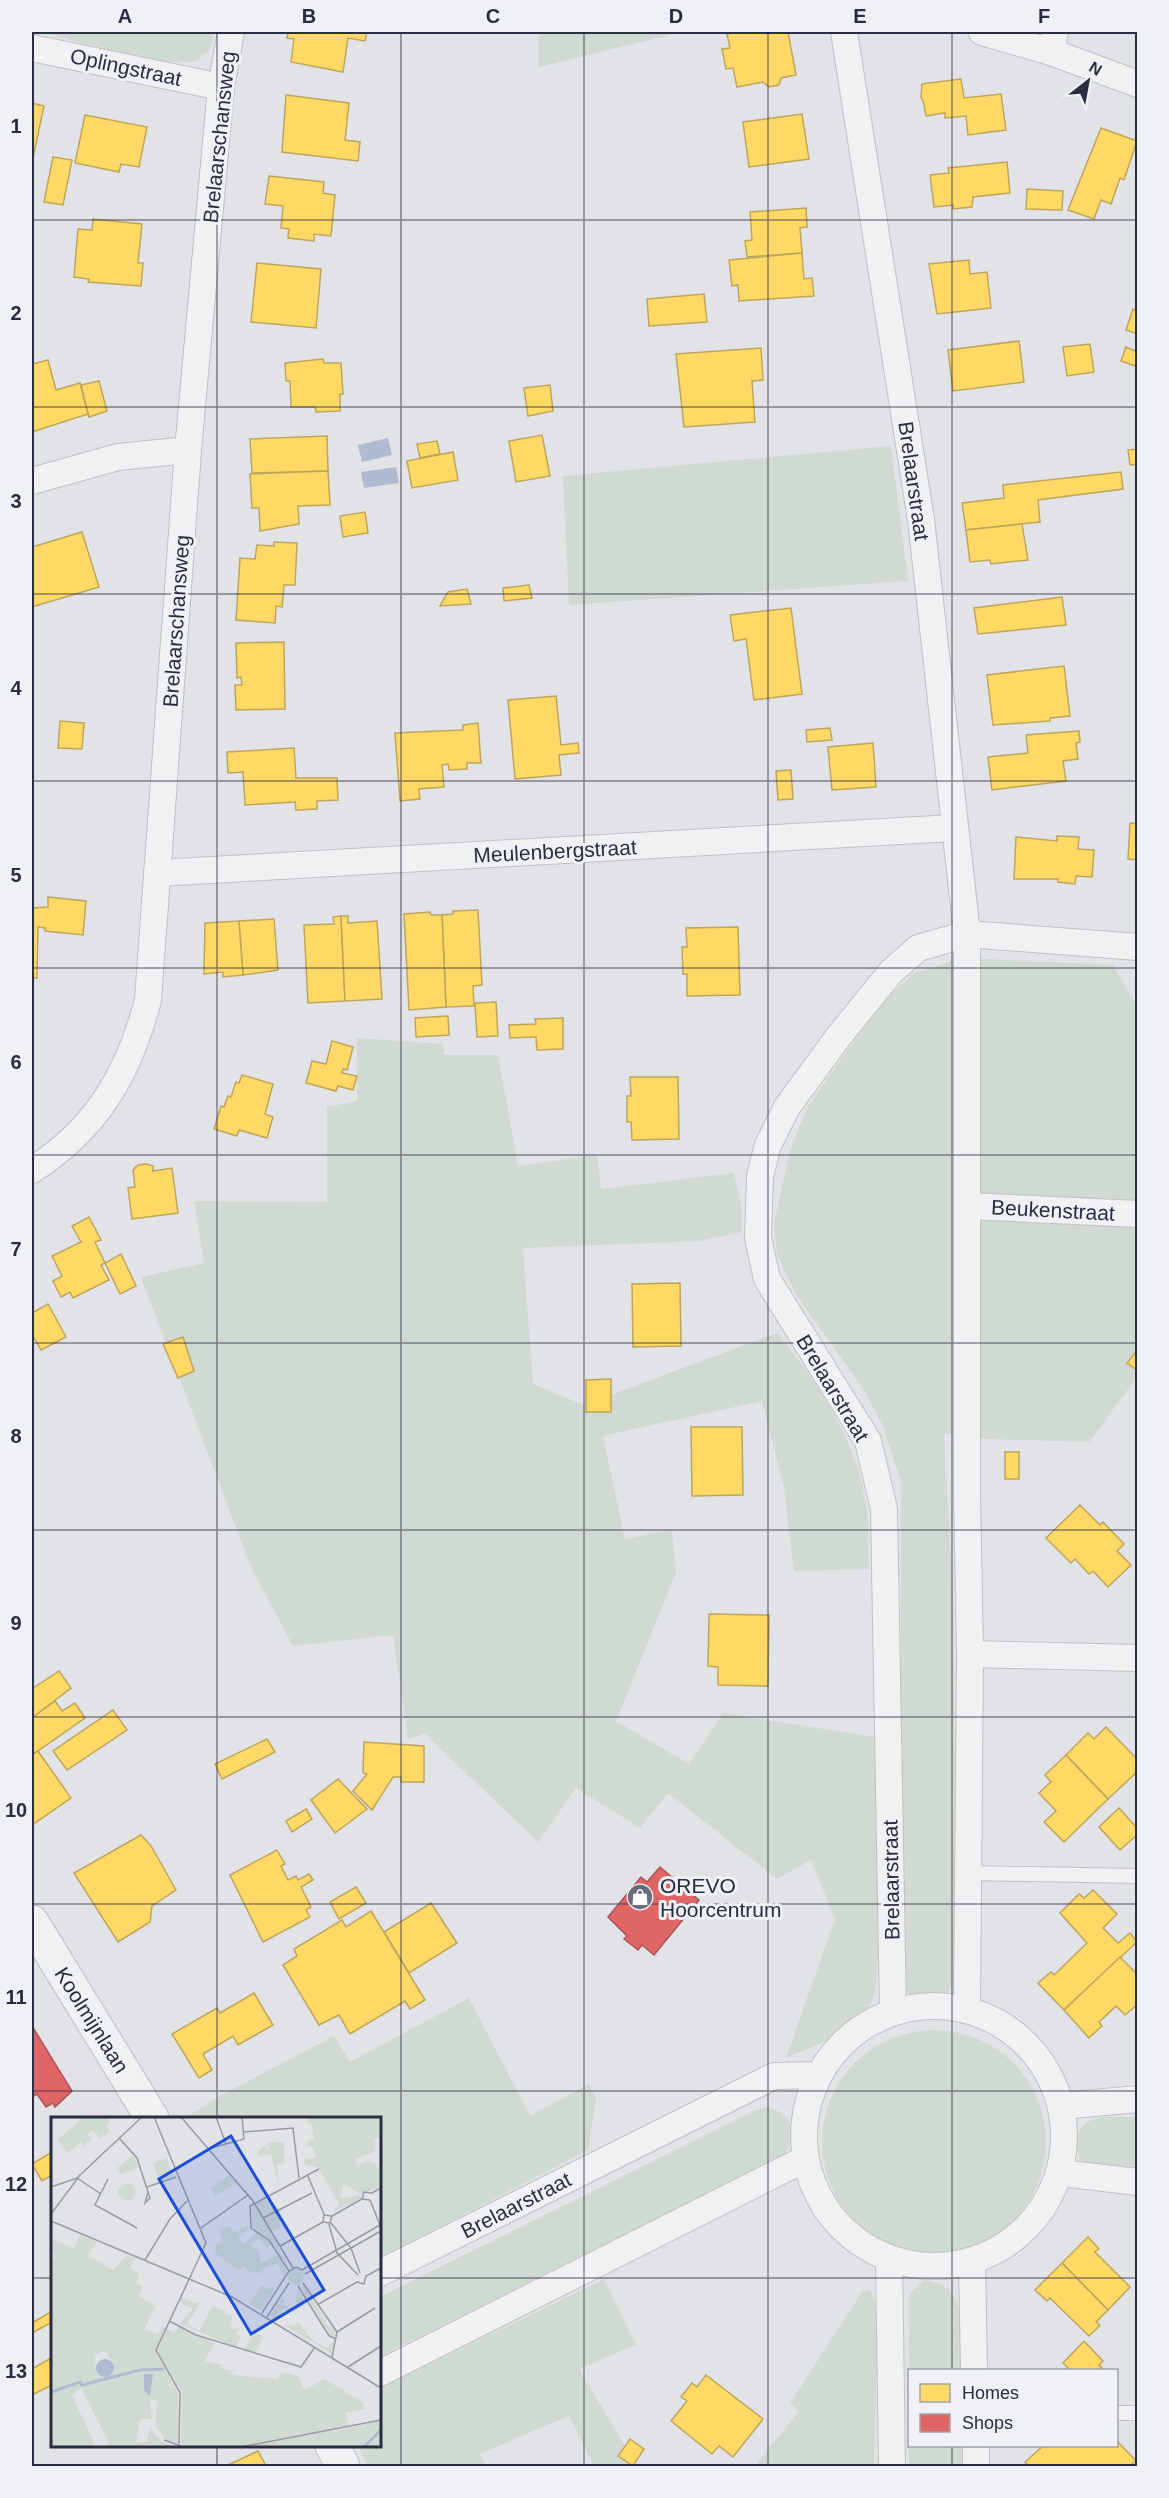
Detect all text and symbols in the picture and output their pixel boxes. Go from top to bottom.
text: A [118,5,132,27]
text: B [302,5,316,27]
text: C [486,5,500,27]
text: D [669,5,683,27]
text: E [853,5,867,27]
text: F [1038,5,1050,27]
street label: Oplingstraat [68,44,184,90]
street label: Brelaarschansweg [199,50,239,224]
north arrow [1058,51,1118,111]
text: N [1086,58,1105,79]
text: 1 [10,115,22,137]
text: 2 [10,302,22,324]
street label: Brelaarstraat [894,420,934,542]
text: 3 [10,490,22,512]
street label: Brelaarschansweg [159,534,193,708]
text: 4 [10,677,22,699]
street label: Meulenbergstraat [473,835,637,867]
text: 5 [10,864,22,886]
text: 6 [10,1051,22,1073]
street label: Beukenstraat [991,1195,1116,1225]
text: 7 [10,1238,22,1260]
street label: Brelaarstraat [792,1331,874,1446]
text: 8 [10,1425,22,1447]
text: 9 [10,1612,22,1634]
text: 10 [5,1799,27,1821]
street label: Brelaarstraat [878,1820,904,1940]
place label: OREVO Hoorcentrum [660,1874,781,1921]
shop icon: OREVO Hoorcentrum [625,1882,655,1912]
street label: Koolmijnlaan [50,1963,134,2077]
text: 11 [5,1986,27,2008]
inset map [51,2117,381,2447]
street label: Brelaarstraat [457,2167,575,2243]
text: 12 [5,2173,27,2195]
text: 13 [5,2360,27,2382]
legend [908,2369,1118,2447]
text: Homes [962,2383,1019,2403]
text: Shops [962,2413,1013,2433]

